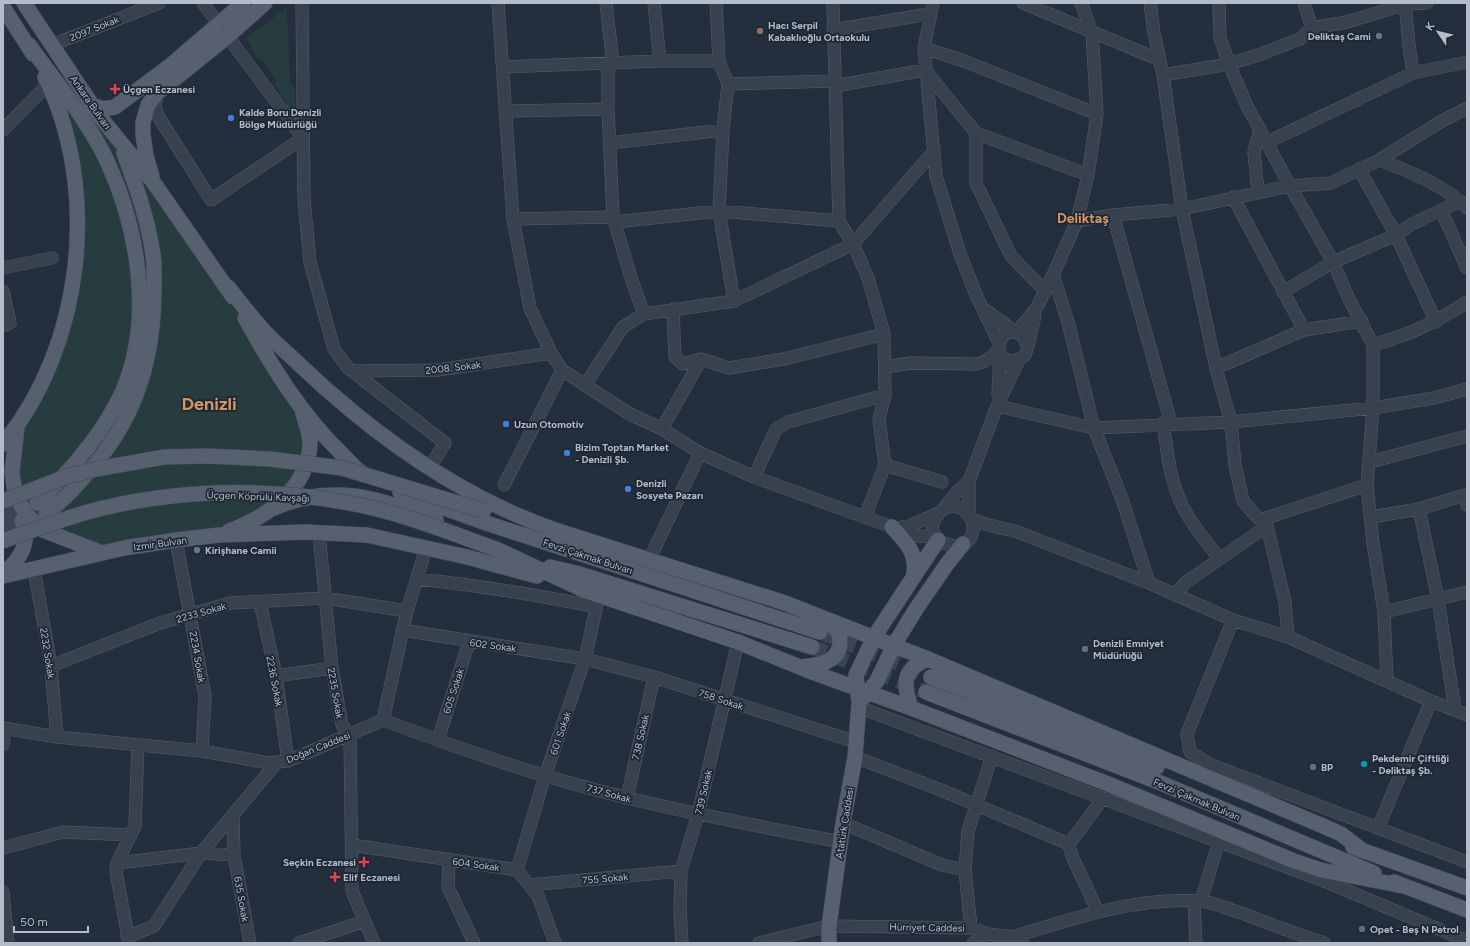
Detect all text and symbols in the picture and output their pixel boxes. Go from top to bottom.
north arrow [1418,12,1458,52]
street label: 2097 Sokak [68,13,121,44]
place label: Hacı Serpil Kabaklıoğlu Ortaokulu [768,19,870,44]
text: K [1423,19,1438,33]
marker: Hacı Serpil Kabaklıoğlu Ortaokulu [755,26,765,36]
place label: Deliktaş Cami [1308,30,1371,43]
marker: Deliktaş Cami [1374,31,1384,41]
street label: Ankara Bulvarı [67,73,114,132]
place label: Üçgen Eczanesi [123,83,195,96]
marker: Üçgen Eczanesi [110,84,120,94]
place label: Kalde Boru Denizli Bölge Müdürlüğü [239,106,322,131]
marker: Kalde Boru Denizli Bölge Müdürlüğü [226,113,236,123]
district label: Deliktaş [1057,210,1109,227]
street label: 2008. Sokak [425,358,482,377]
district label: Denizli [181,393,237,415]
place label: Uzun Otomotiv [514,418,584,431]
marker: Uzun Otomotiv [501,419,511,429]
place label: Bizim Toptan Market - Denizli Şb. [575,441,669,466]
marker: Bizim Toptan Market - Denizli Şb. [562,448,572,458]
place label: Denizli Sosyete Pazarı [636,477,703,502]
marker: Denizli Sosyete Pazarı [623,484,633,494]
street label: Üçgen Köprülü Kavşağı [206,488,310,505]
street label: Izmir Bulvan [132,533,188,554]
street label: Fevzi Çakmak Bulvarı [541,536,634,577]
place label: Kirişhane Camii [205,544,277,557]
marker: Kirişhane Camii [192,545,202,555]
street label: 2233 Sokak [175,599,228,626]
street label: 2232 Sokak [37,627,58,680]
street label: 2234 Sokak [187,630,208,684]
street label: 602 Sokak [469,636,517,655]
place label: Denizli Emniyet Müdürlüğü [1093,637,1164,662]
marker: Denizli Emniyet Müdürlüğü [1080,644,1090,654]
street label: 2236 Sokak [263,655,286,708]
street label: 2235 Sokak [325,667,346,720]
street label: 605 Sokak [440,667,467,715]
street label: 758 Sokak [697,686,745,713]
street label: 601 Sokak [547,709,574,757]
street label: 738 Sokak [629,713,652,761]
street label: Doğan Caddesi [284,729,352,766]
place label: Pekdemir Çiftliği - Deliktaş Şb. [1372,752,1449,777]
marker: Pekdemir Çiftliği - Deliktaş Şb. [1359,759,1369,769]
place label: BP [1321,761,1333,774]
marker: BP [1308,762,1318,772]
street label: 739 Sokak [692,768,715,816]
street label: Fevzi Çakmak Bulvarı [1151,775,1242,824]
street label: 737 Sokak [585,781,633,806]
street label: Atatürk Caddesi [832,786,857,860]
street label: 604 Sokak [452,855,500,874]
place label: Seçkin Eczanesi [283,856,356,869]
marker: Seçkin Eczanesi [359,857,369,867]
street label: 755 Sokak [582,870,629,887]
place label: Elif Eczanesi [343,871,401,884]
marker: Elif Eczanesi [330,872,340,882]
street label: 635 Sokak [231,875,252,923]
scale bar [14,908,88,934]
text: 50 m [20,915,48,929]
street label: Hürriyet Caddesi [889,920,965,935]
place label: Opet - Beş N Petrol [1370,923,1459,936]
marker: Opet - Beş N Petrol [1357,924,1367,934]

